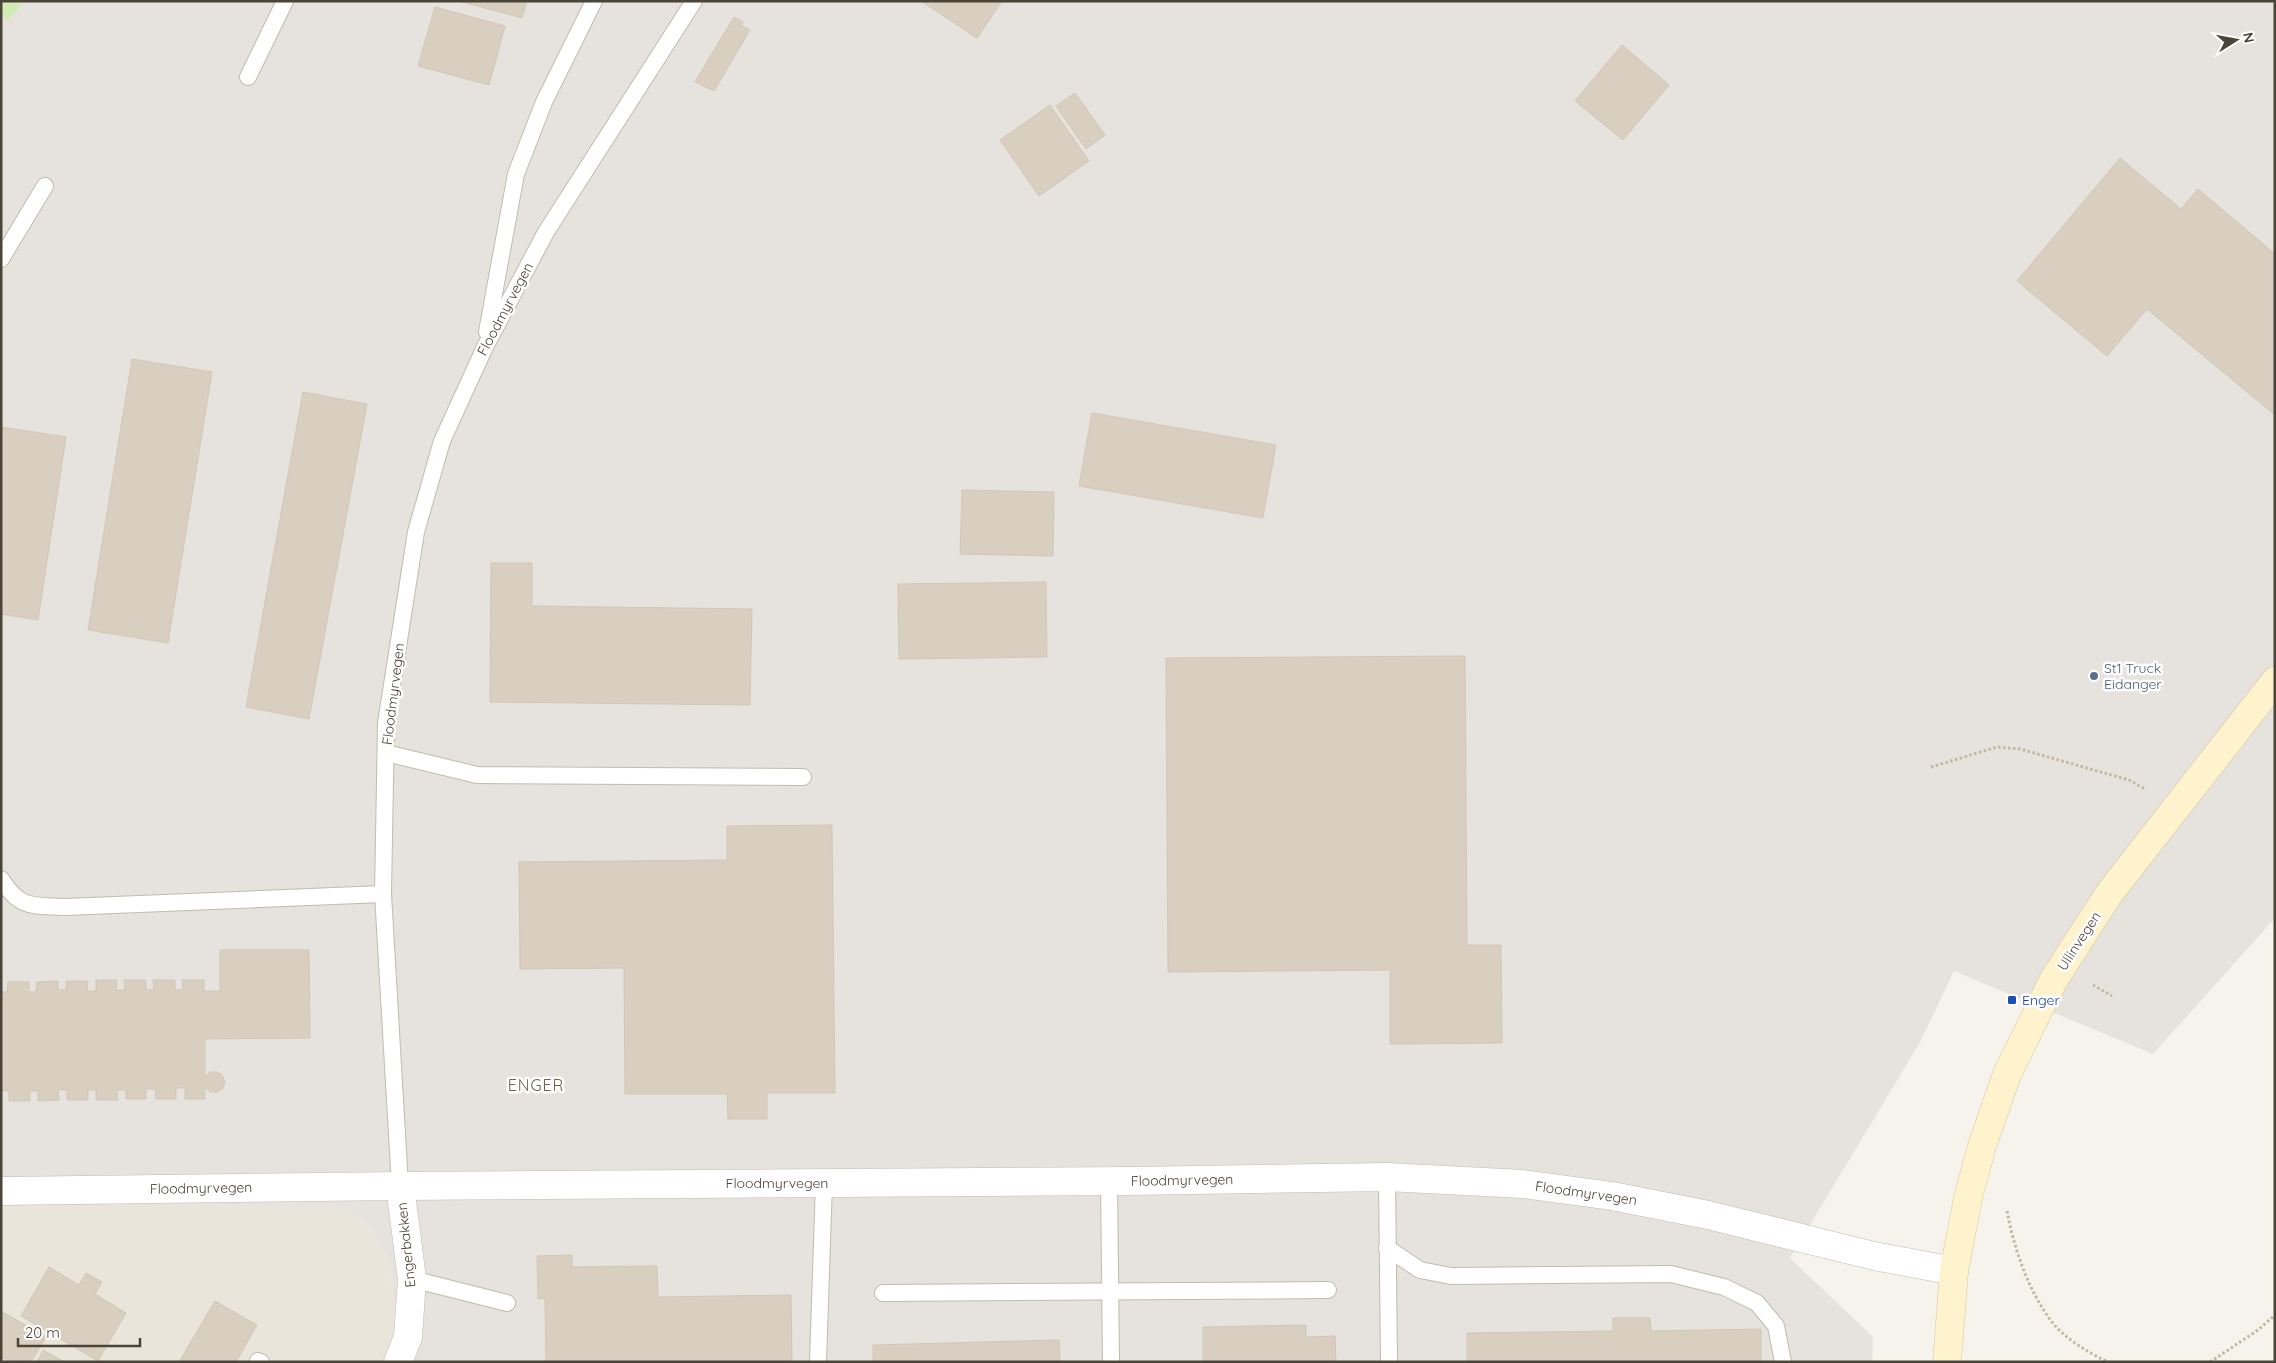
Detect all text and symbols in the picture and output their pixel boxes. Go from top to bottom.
north arrow [2211,15,2261,65]
text: N [2239,31,2259,44]
street label: Floodmyrvegen [473,259,537,359]
street label: Floodmyrvegen [378,642,408,746]
place label: St1 Truck Eidanger [2104,659,2162,693]
marker: St1 Truck Eidanger [2088,670,2100,682]
street label: Ullinvegen [2053,908,2105,974]
place label: Enger [2022,991,2060,1009]
marker: Enger [2006,994,2018,1006]
district label: ENGER [508,1075,564,1095]
street label: Floodmyrvegen [1130,1170,1234,1190]
street label: Floodmyrvegen [726,1174,828,1192]
street label: Floodmyrvegen [1534,1177,1638,1209]
street label: Floodmyrvegen [149,1178,253,1198]
street label: Engerbakken [393,1202,419,1288]
scale bar [18,1316,140,1348]
text: 20 m [25,1323,60,1342]

